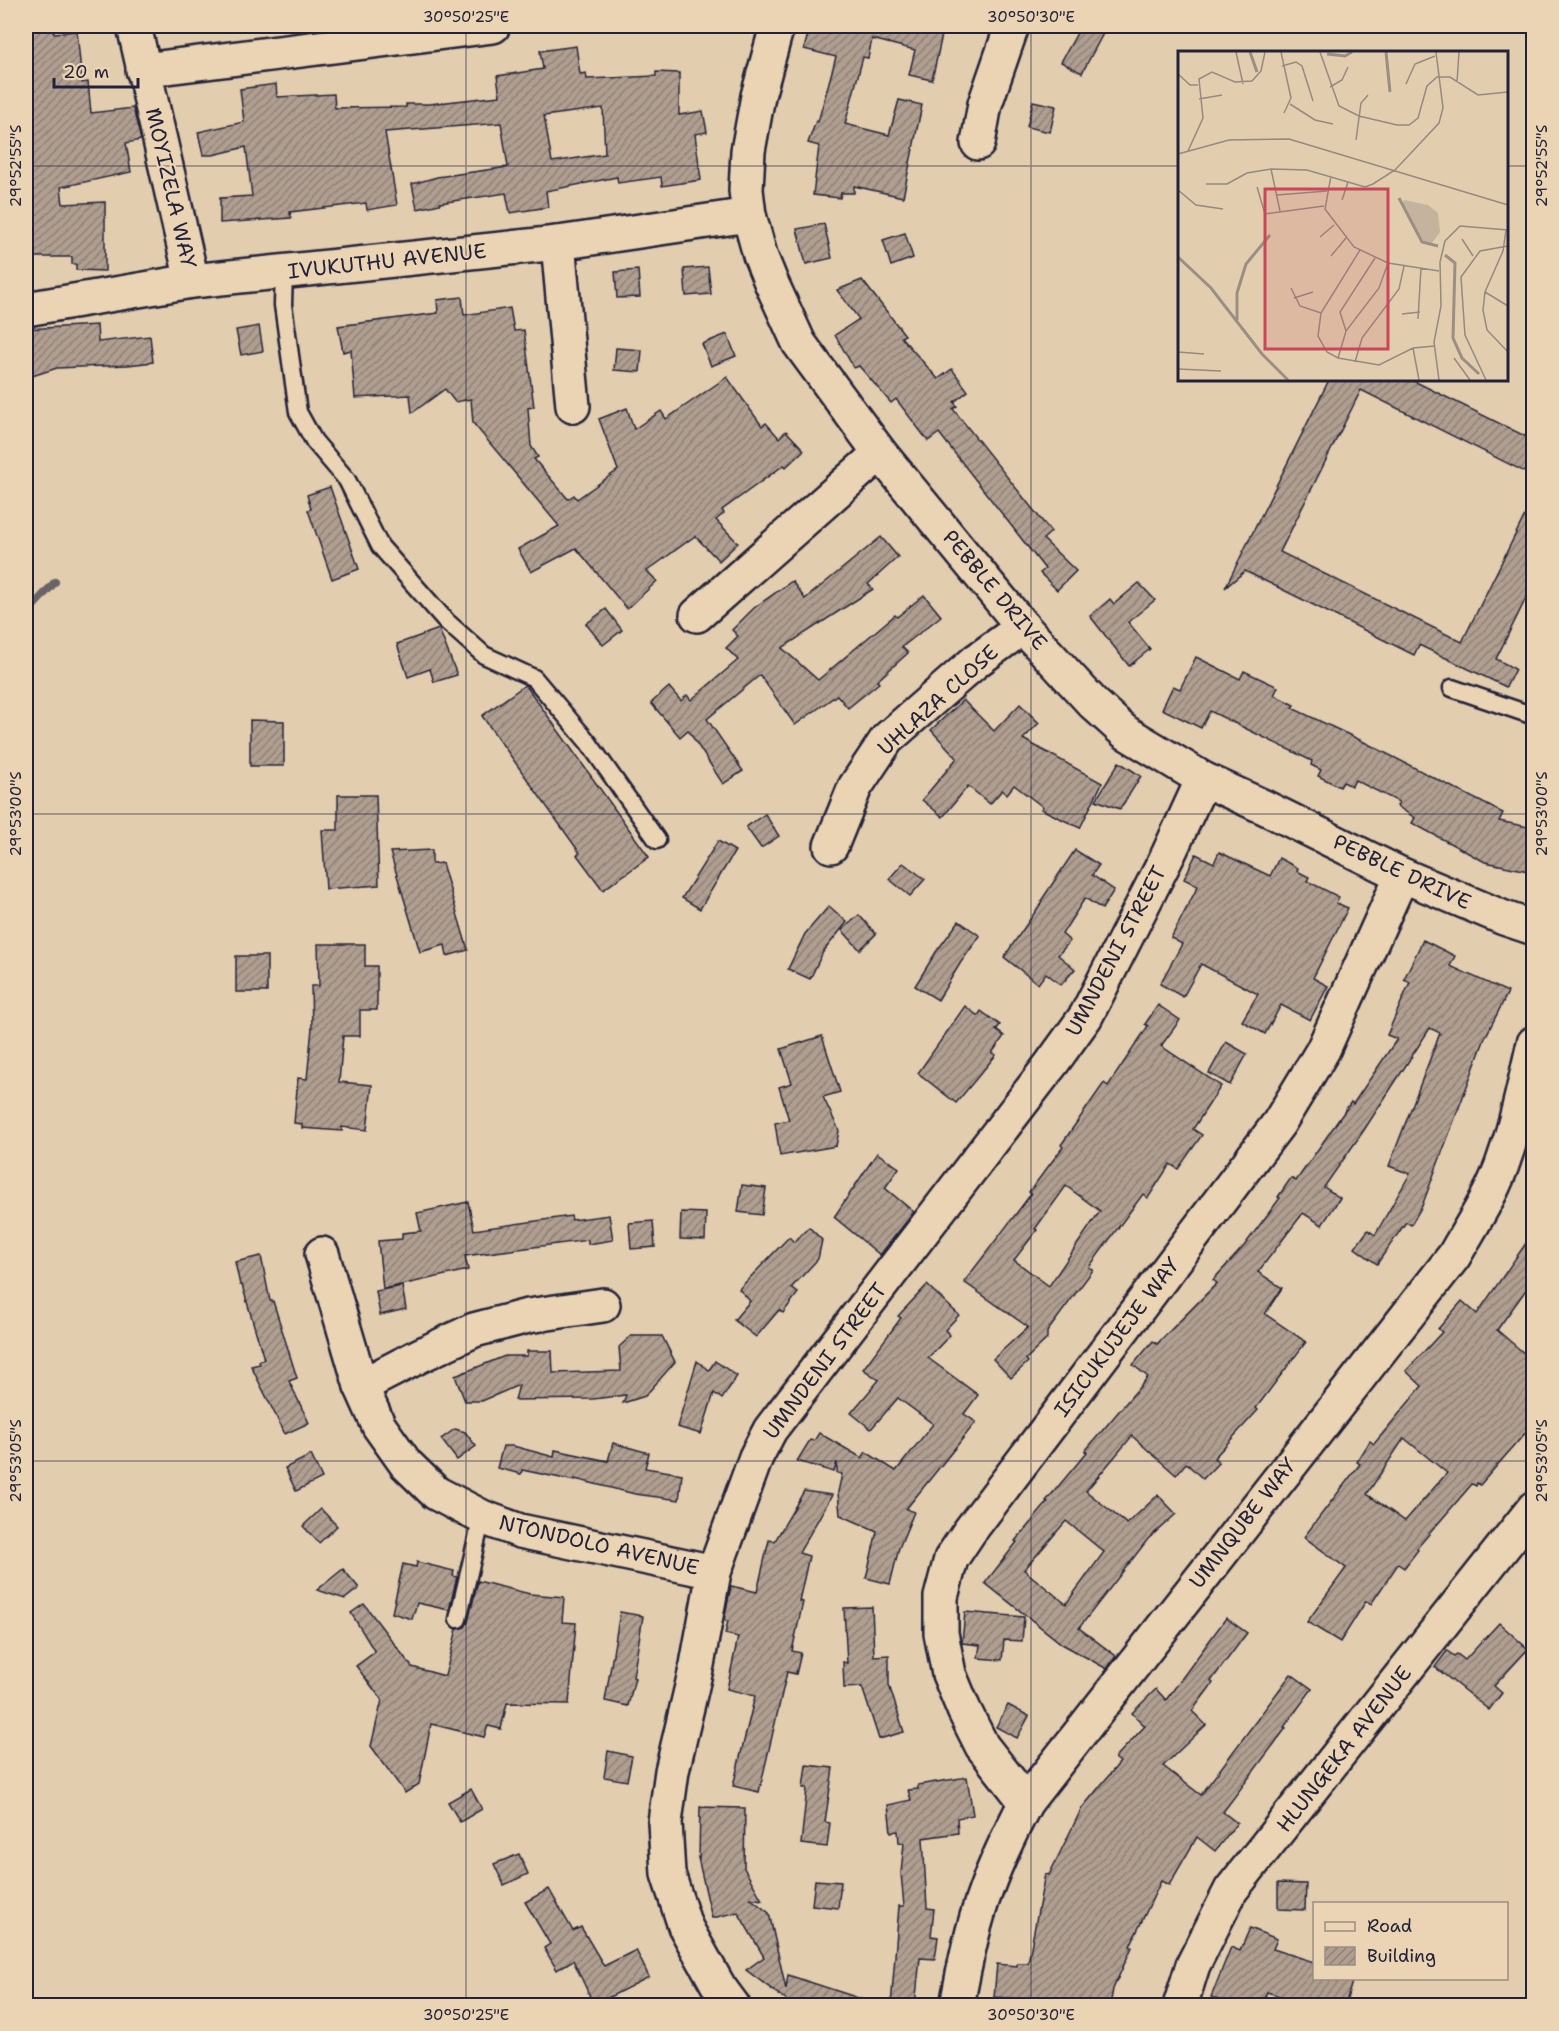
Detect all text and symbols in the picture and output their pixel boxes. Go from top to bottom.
text: 30°50'25"E [423,7,509,27]
text: 30°50'30"E [987,7,1075,27]
scale bar [54,51,138,89]
inset map [1178,51,1508,381]
text: 20 m [63,60,109,84]
street label: MOYIZELA WAY [139,105,203,271]
text: 29°52'55"S [6,125,26,207]
text: 29°52'55"S [1532,125,1552,207]
street label: IVUKUTHU AVENUE [286,237,488,285]
street label: PEBBLE DRIVE [936,524,1054,656]
street label: UHLAZA CLOSE [872,638,1004,762]
text: 29°53'00"S [6,771,26,857]
text: 29°53'00"S [1532,771,1552,857]
street label: PEBBLE DRIVE [1329,828,1475,916]
street label: UMNDENI STREET [1059,861,1173,1041]
street label: ISICUKUJEJE WAY [1048,1251,1186,1423]
street label: UMNDENI STREET [757,1277,893,1445]
text: 29°53'05"S [6,1419,26,1503]
text: 29°53'05"S [1532,1419,1552,1503]
street label: UMNQUBE WAY [1183,1452,1303,1594]
street label: NTONDOLO AVENUE [496,1508,702,1582]
street label: HLUNGEKA AVENUE [1270,1660,1418,1838]
legend [1313,1902,1508,1980]
text: Road [1367,1914,1412,1938]
text: Building [1367,1944,1436,1968]
text: 30°50'25"E [423,2005,509,2025]
text: 30°50'30"E [987,2005,1075,2025]

